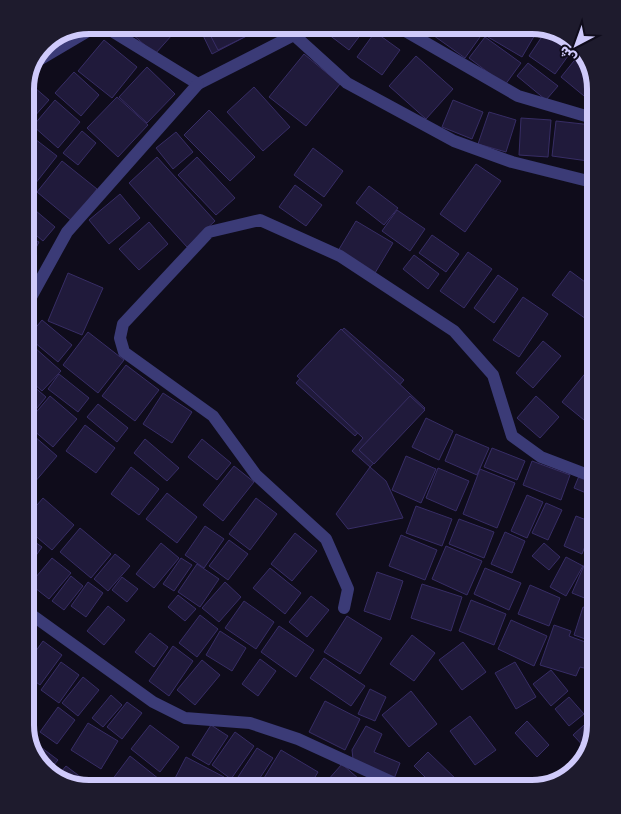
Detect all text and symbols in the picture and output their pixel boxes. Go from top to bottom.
north arrow [551,20,601,70]
text: ش [555,42,580,67]

